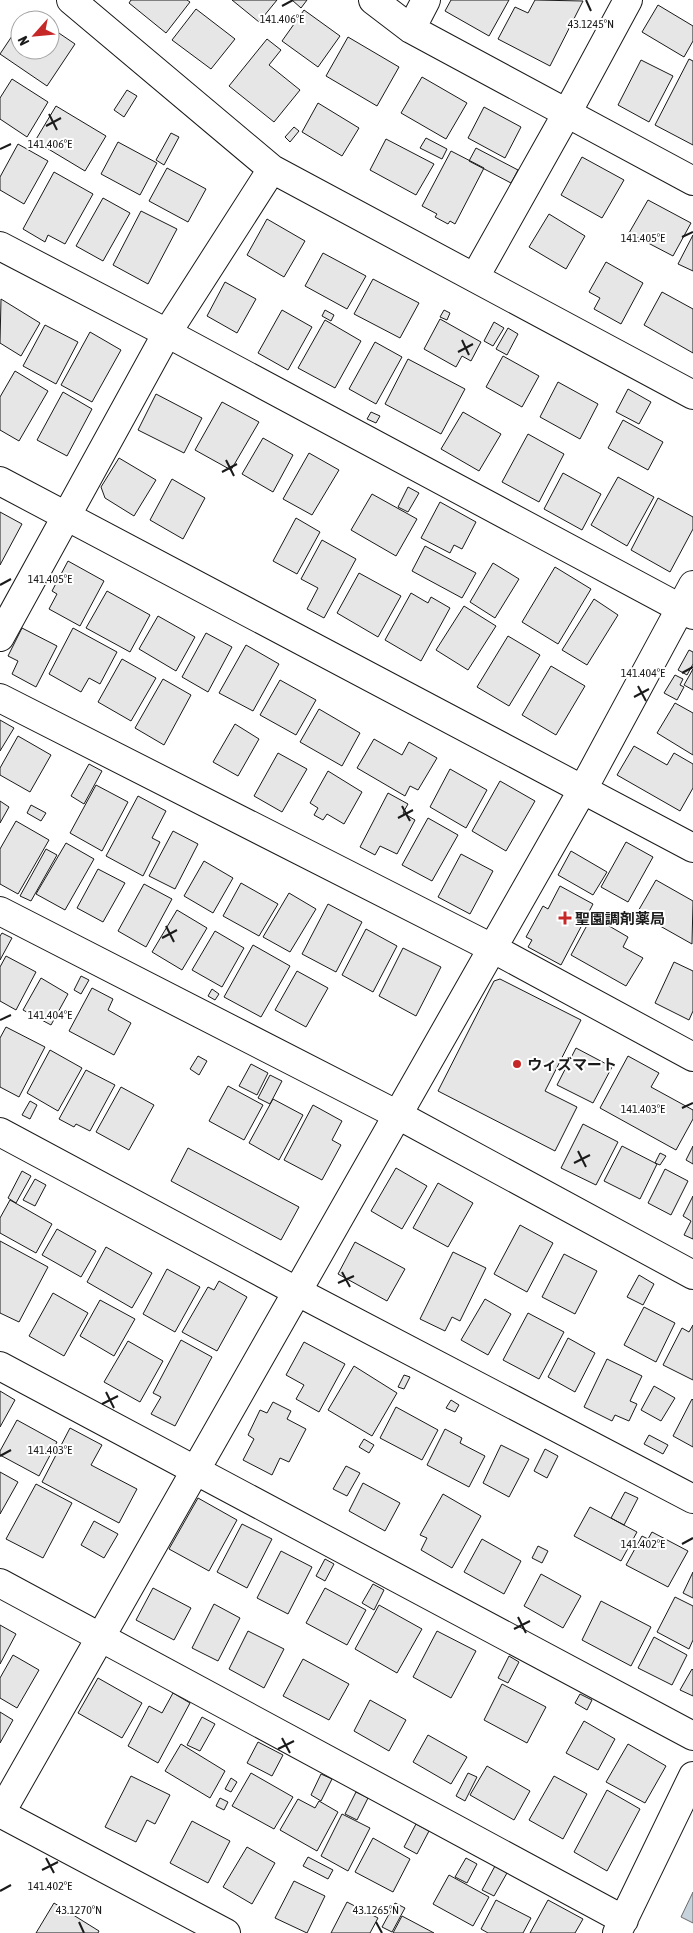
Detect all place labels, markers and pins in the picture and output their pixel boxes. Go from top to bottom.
place label: 聖園調剤薬局 [575,910,665,927]
marker: 聖園調剤薬局 [559,912,571,924]
place label: ウィズマート [527,1056,617,1073]
marker: ウィズマート [511,1058,523,1070]

